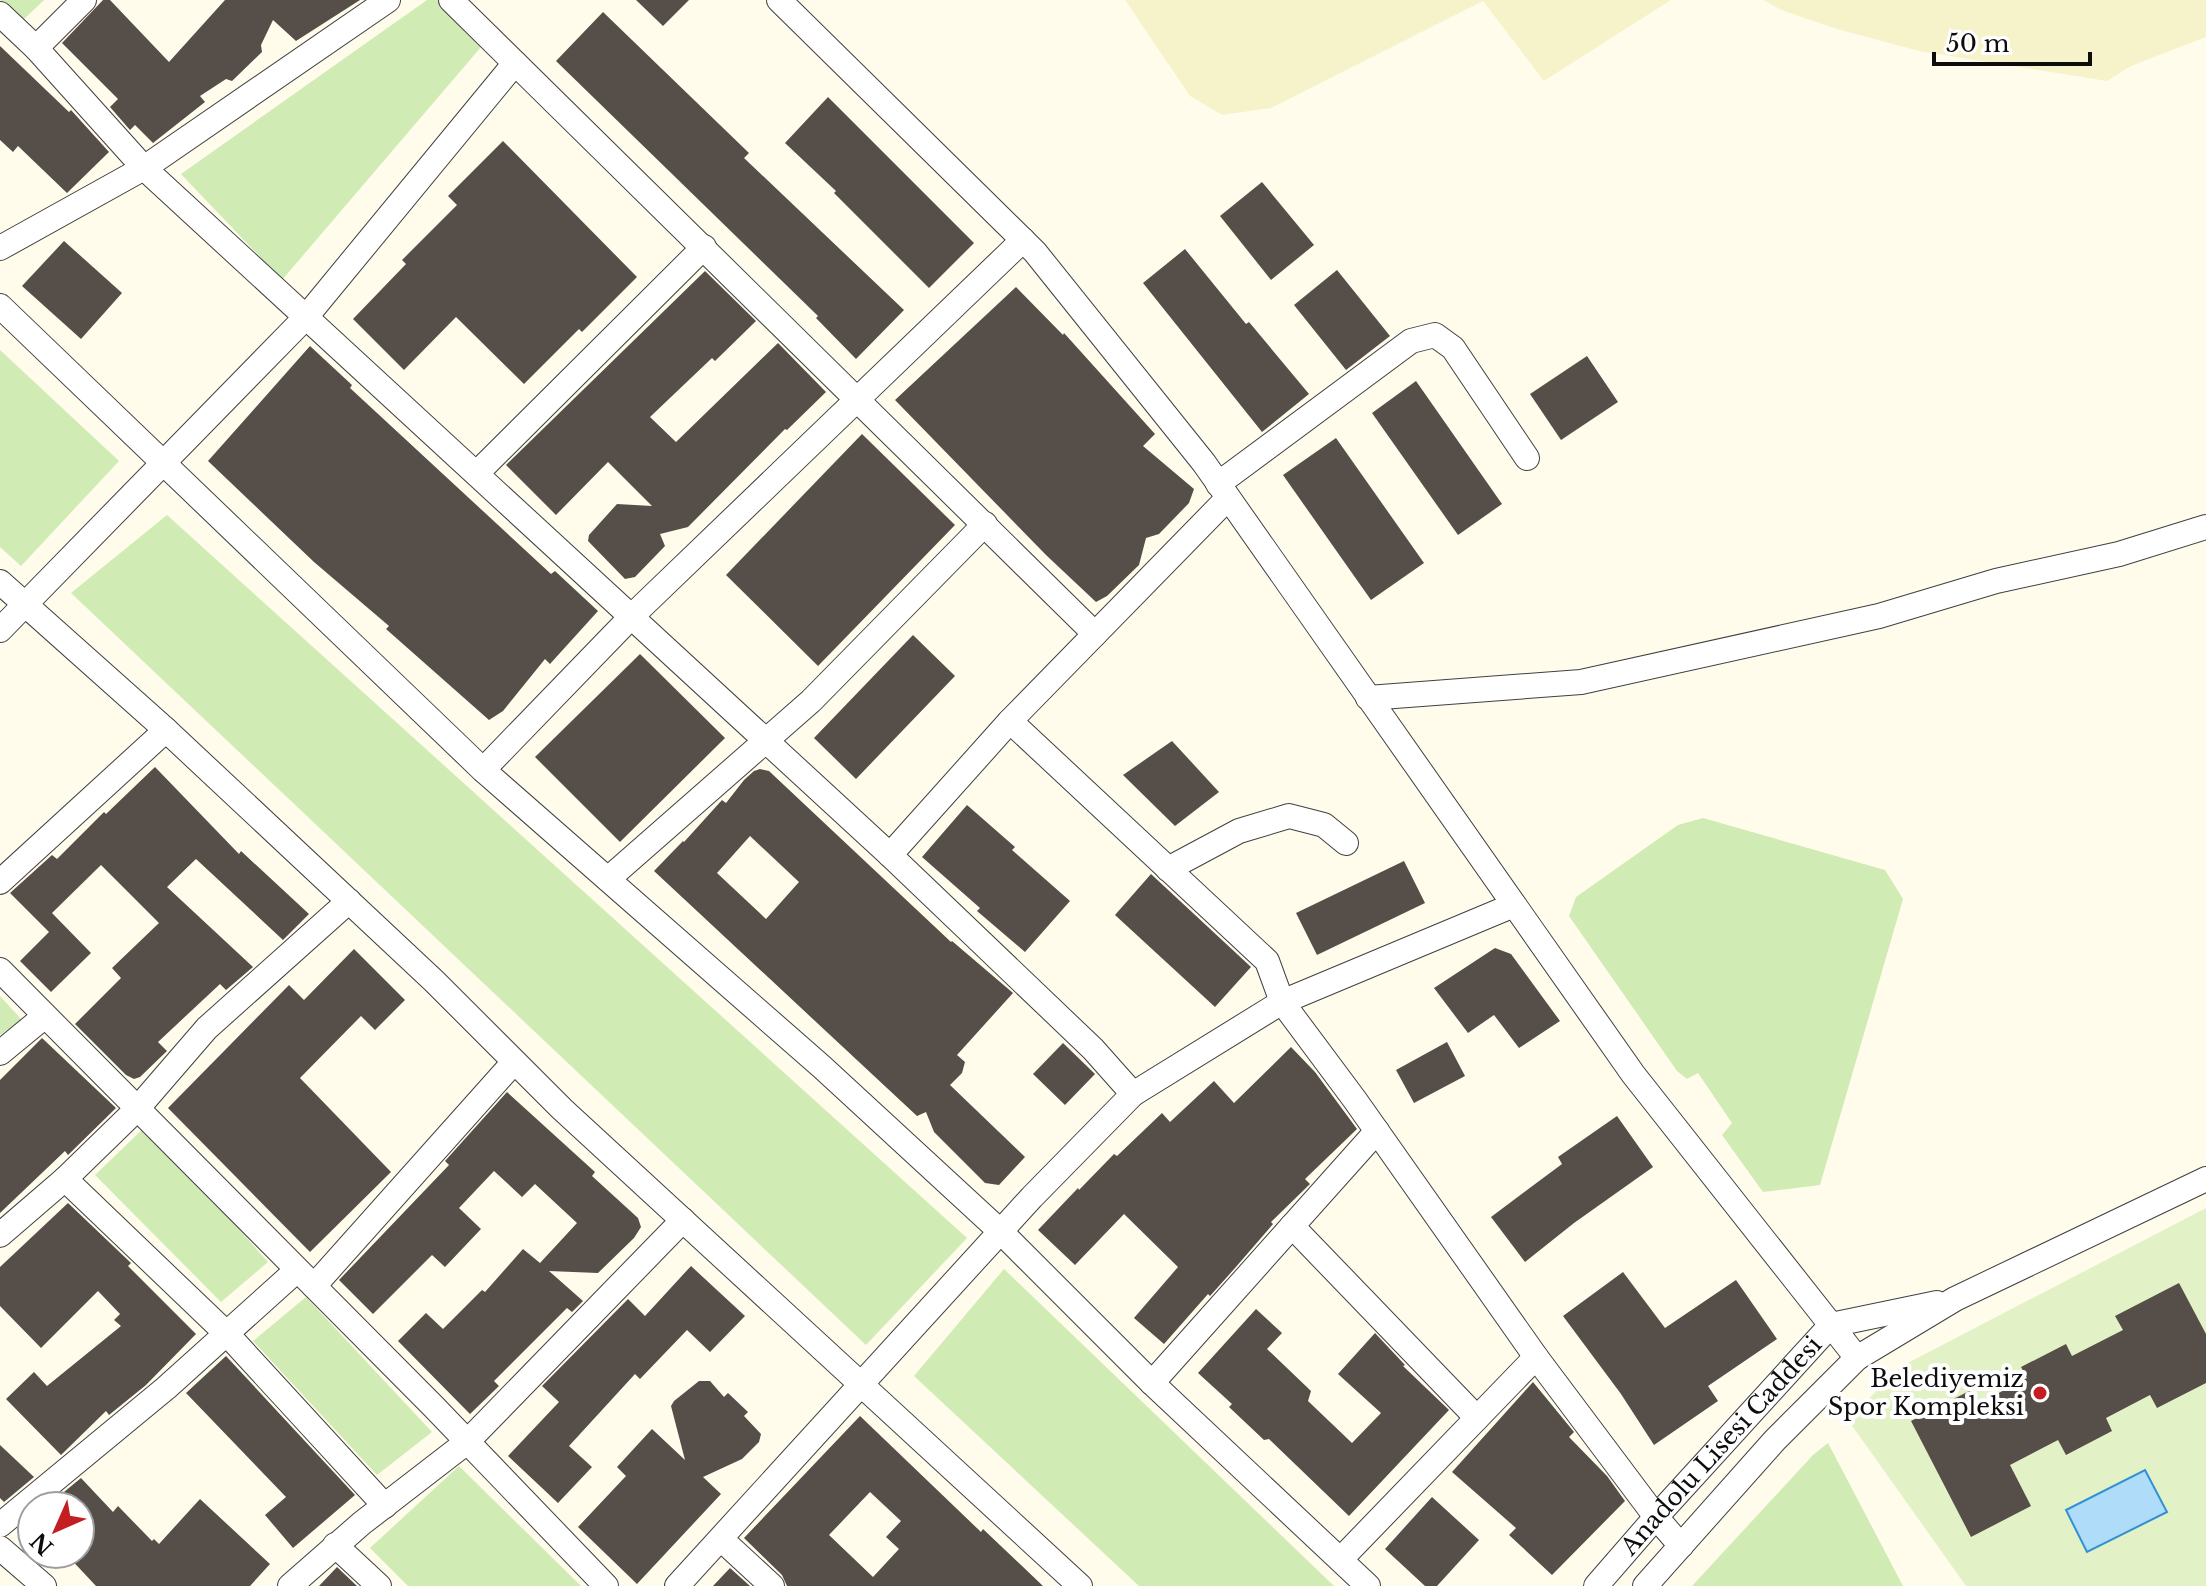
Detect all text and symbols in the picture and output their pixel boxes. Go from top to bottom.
scale bar [1934,16,2090,66]
text: 50 m [1946,29,2010,58]
street label: Anadolu Lisesi Caddesi [1614,1330,1827,1562]
place label: Belediyemiz Spor Kompleksi [1828,1364,2024,1421]
marker: Belediyemiz Spor Kompleksi [2031,1384,2049,1402]
north arrow [16,1490,96,1570]
text: N [25,1527,59,1561]

